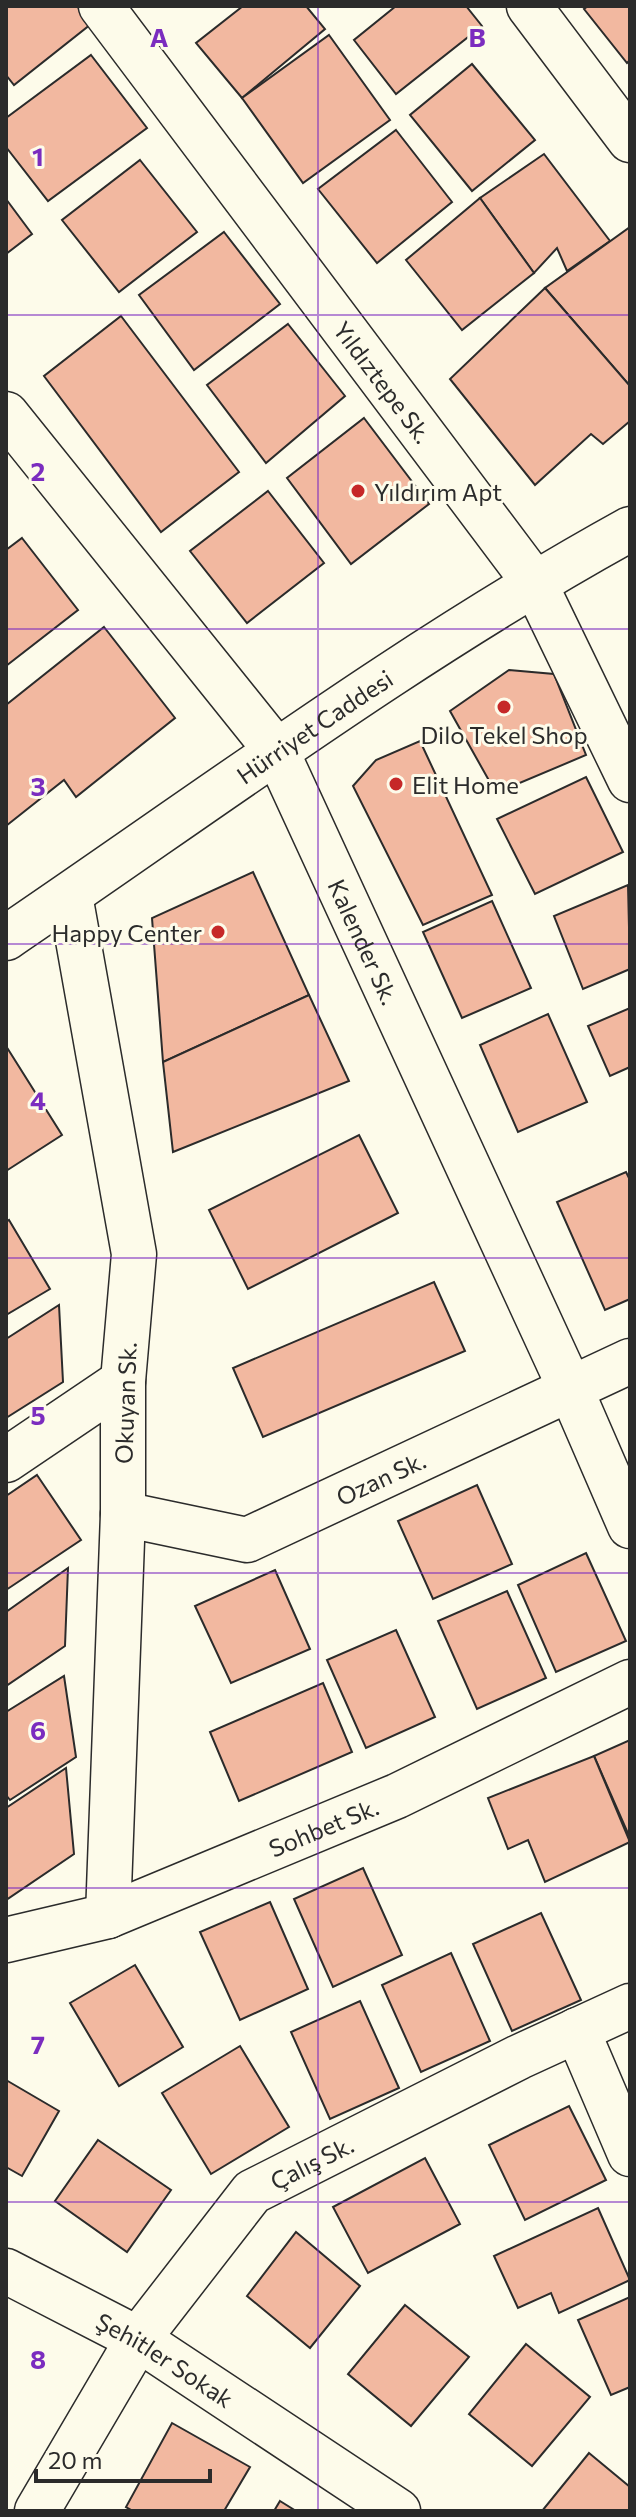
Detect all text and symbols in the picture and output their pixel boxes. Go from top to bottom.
text: A [150,21,169,52]
text: B [468,21,486,52]
text: 1 [32,140,44,171]
street label: Yıldıztepe Sk. [328,315,439,448]
text: 2 [31,455,45,486]
place label: Yıldırım Apt [374,477,502,506]
marker: Yıldırım Apt [349,482,367,500]
street label: Hürriyet Caddesi [230,663,398,789]
marker: Dilo Tekel Shop [495,698,513,716]
place label: Dilo Tekel Shop [420,720,588,749]
text: 3 [30,770,46,801]
place label: Elit Home [412,770,519,799]
marker: Elit Home [387,775,405,793]
street label: Kalender Sk. [323,874,406,1009]
place label: Happy Center [52,918,202,947]
marker: Happy Center [209,923,227,941]
text: 4 [30,1084,46,1115]
street label: Okuyan Sk. [108,1342,142,1464]
text: 5 [30,1399,46,1430]
street label: Ozan Sk. [331,1444,430,1511]
text: 6 [30,1714,46,1745]
street label: Sohbet Sk. [264,1791,383,1862]
text: 7 [31,2028,45,2059]
street label: Çalış Sk. [265,2129,358,2195]
street label: Şehitler Sokak [92,2306,239,2413]
text: 8 [30,2343,46,2374]
scale bar [36,2433,210,2483]
text: 20 m [48,2445,102,2474]

